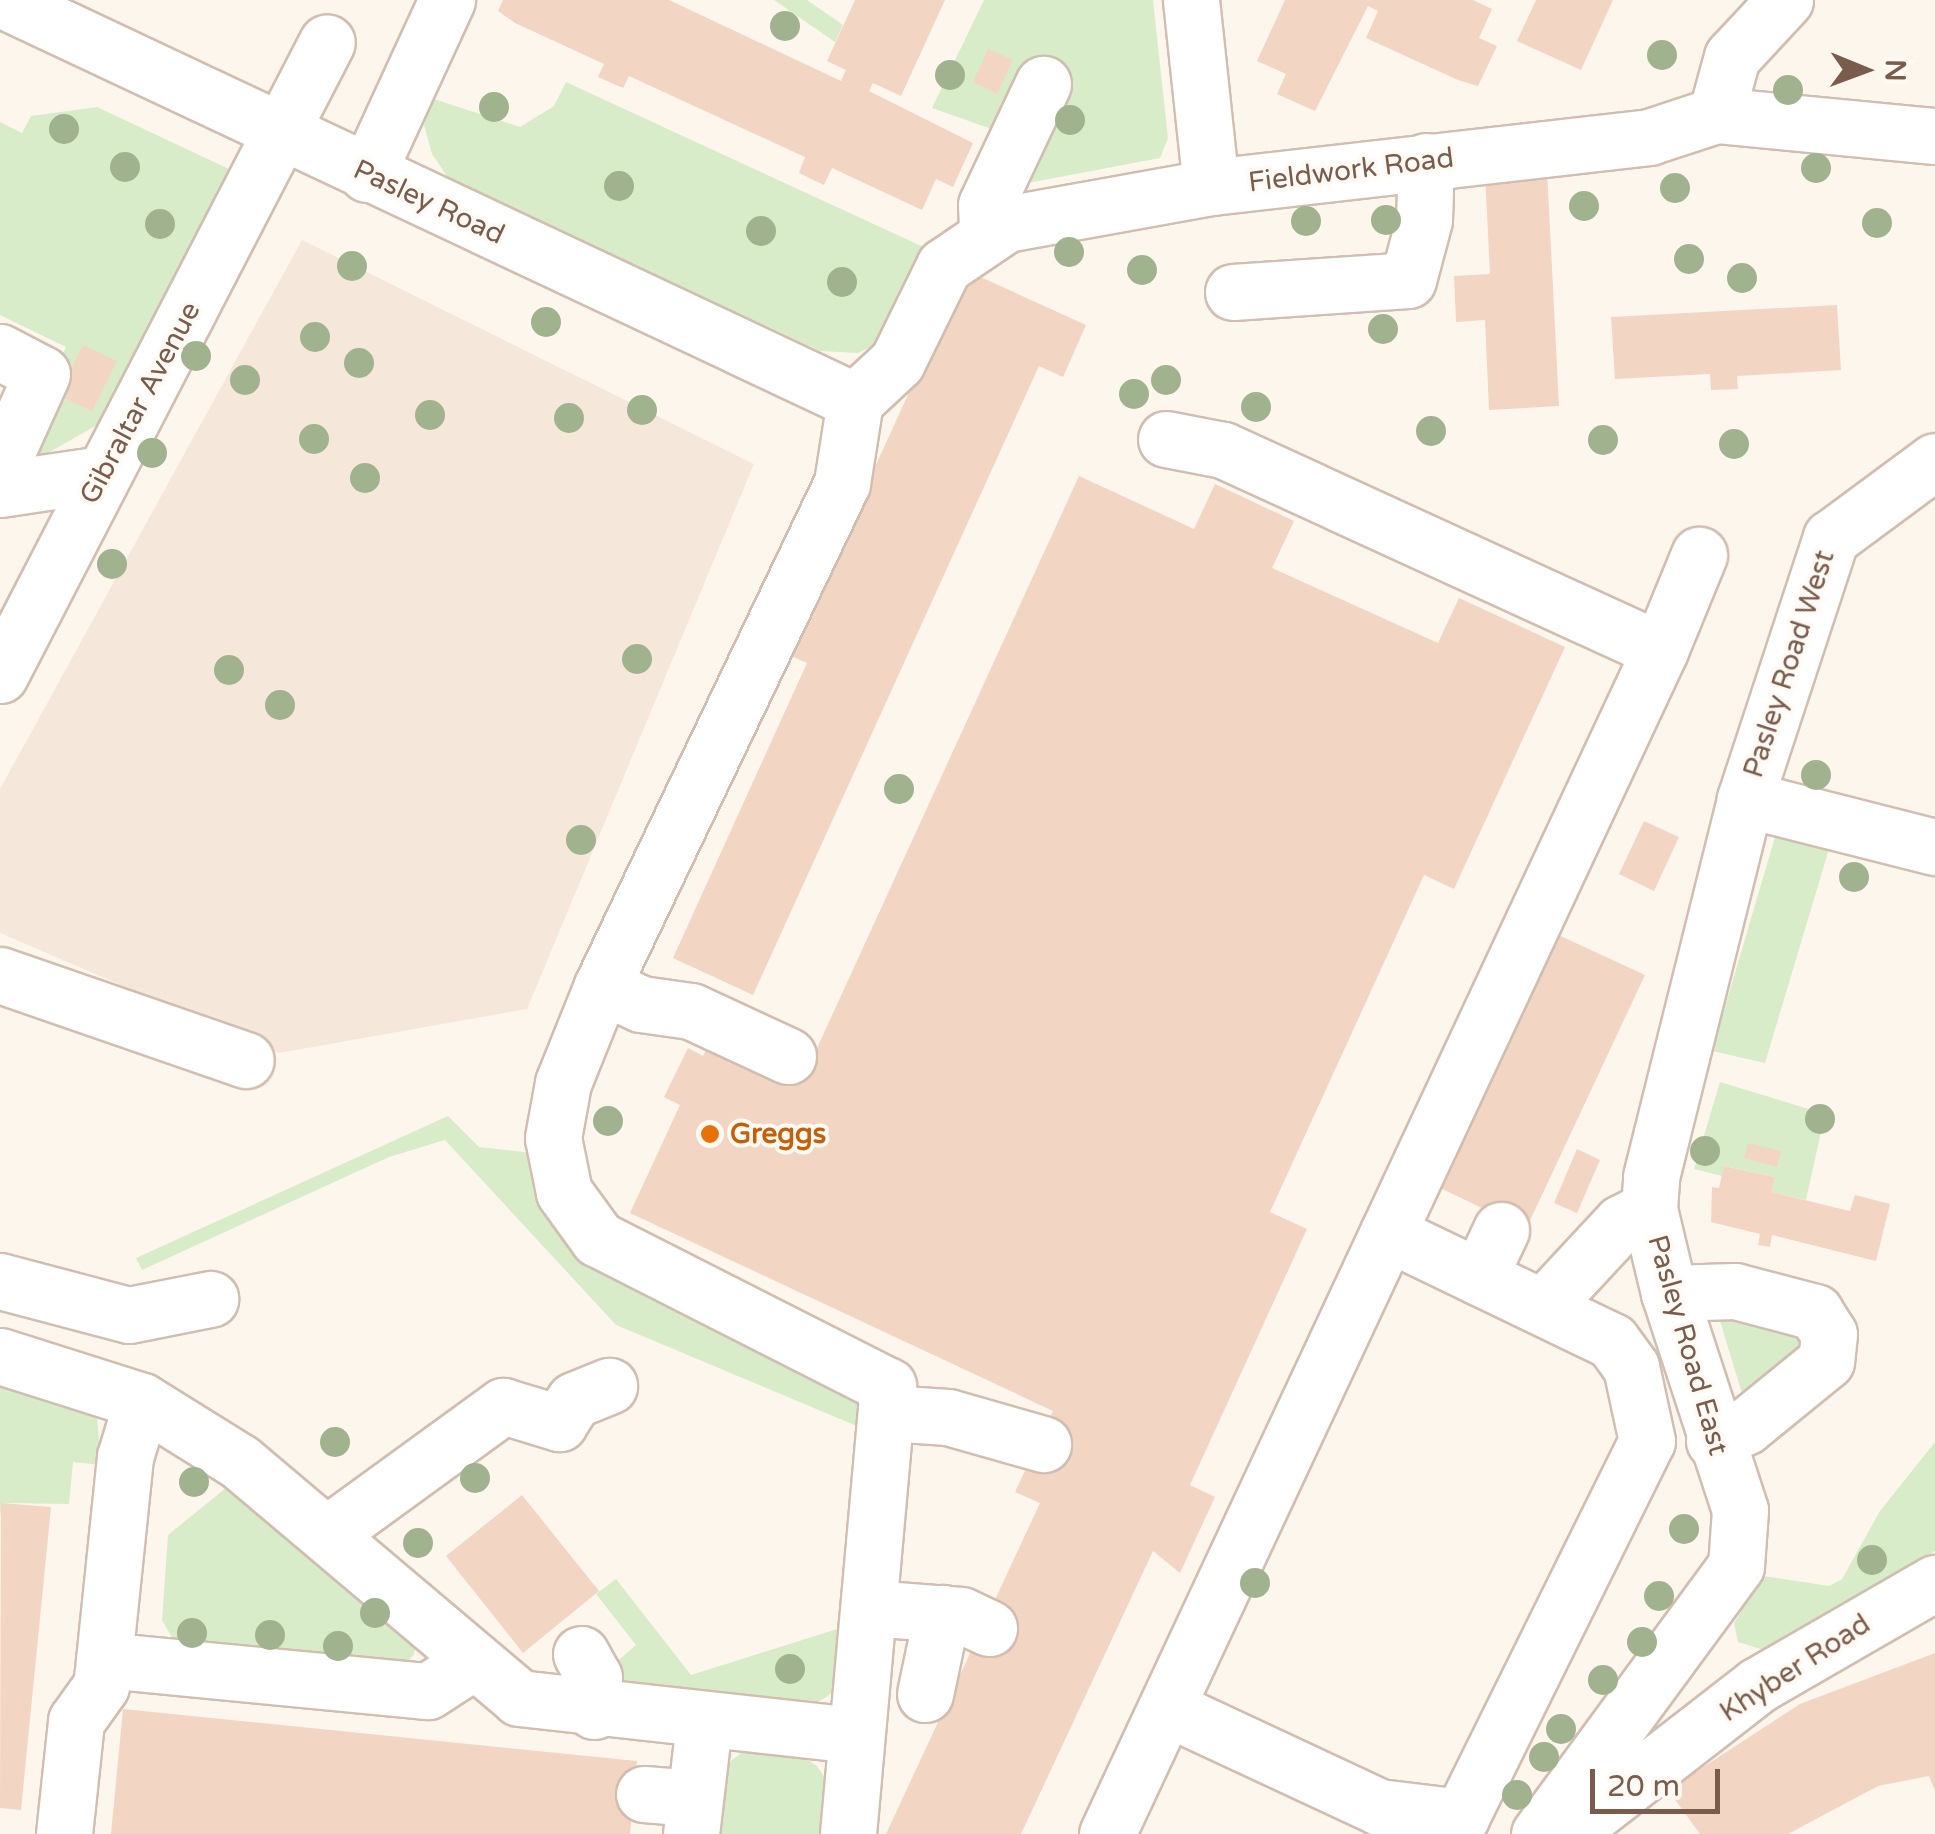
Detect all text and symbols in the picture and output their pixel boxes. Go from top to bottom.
north arrow [1815,20,1915,120]
text: N [1878,59,1912,82]
street label: Fieldwork Road [1246,141,1456,199]
street label: Pasley Road [348,152,510,252]
street label: Gibraltar Avenue [73,296,207,510]
street label: Pasley Road West [1736,546,1842,782]
place label: Greggs [730,1117,826,1151]
marker: Greggs [699,1123,721,1145]
street label: Pasley Road East [1641,1231,1735,1459]
street label: Khyber Road [1714,1607,1876,1729]
scale bar [1595,1749,1725,1811]
text: 20 m [1607,1768,1680,1805]

